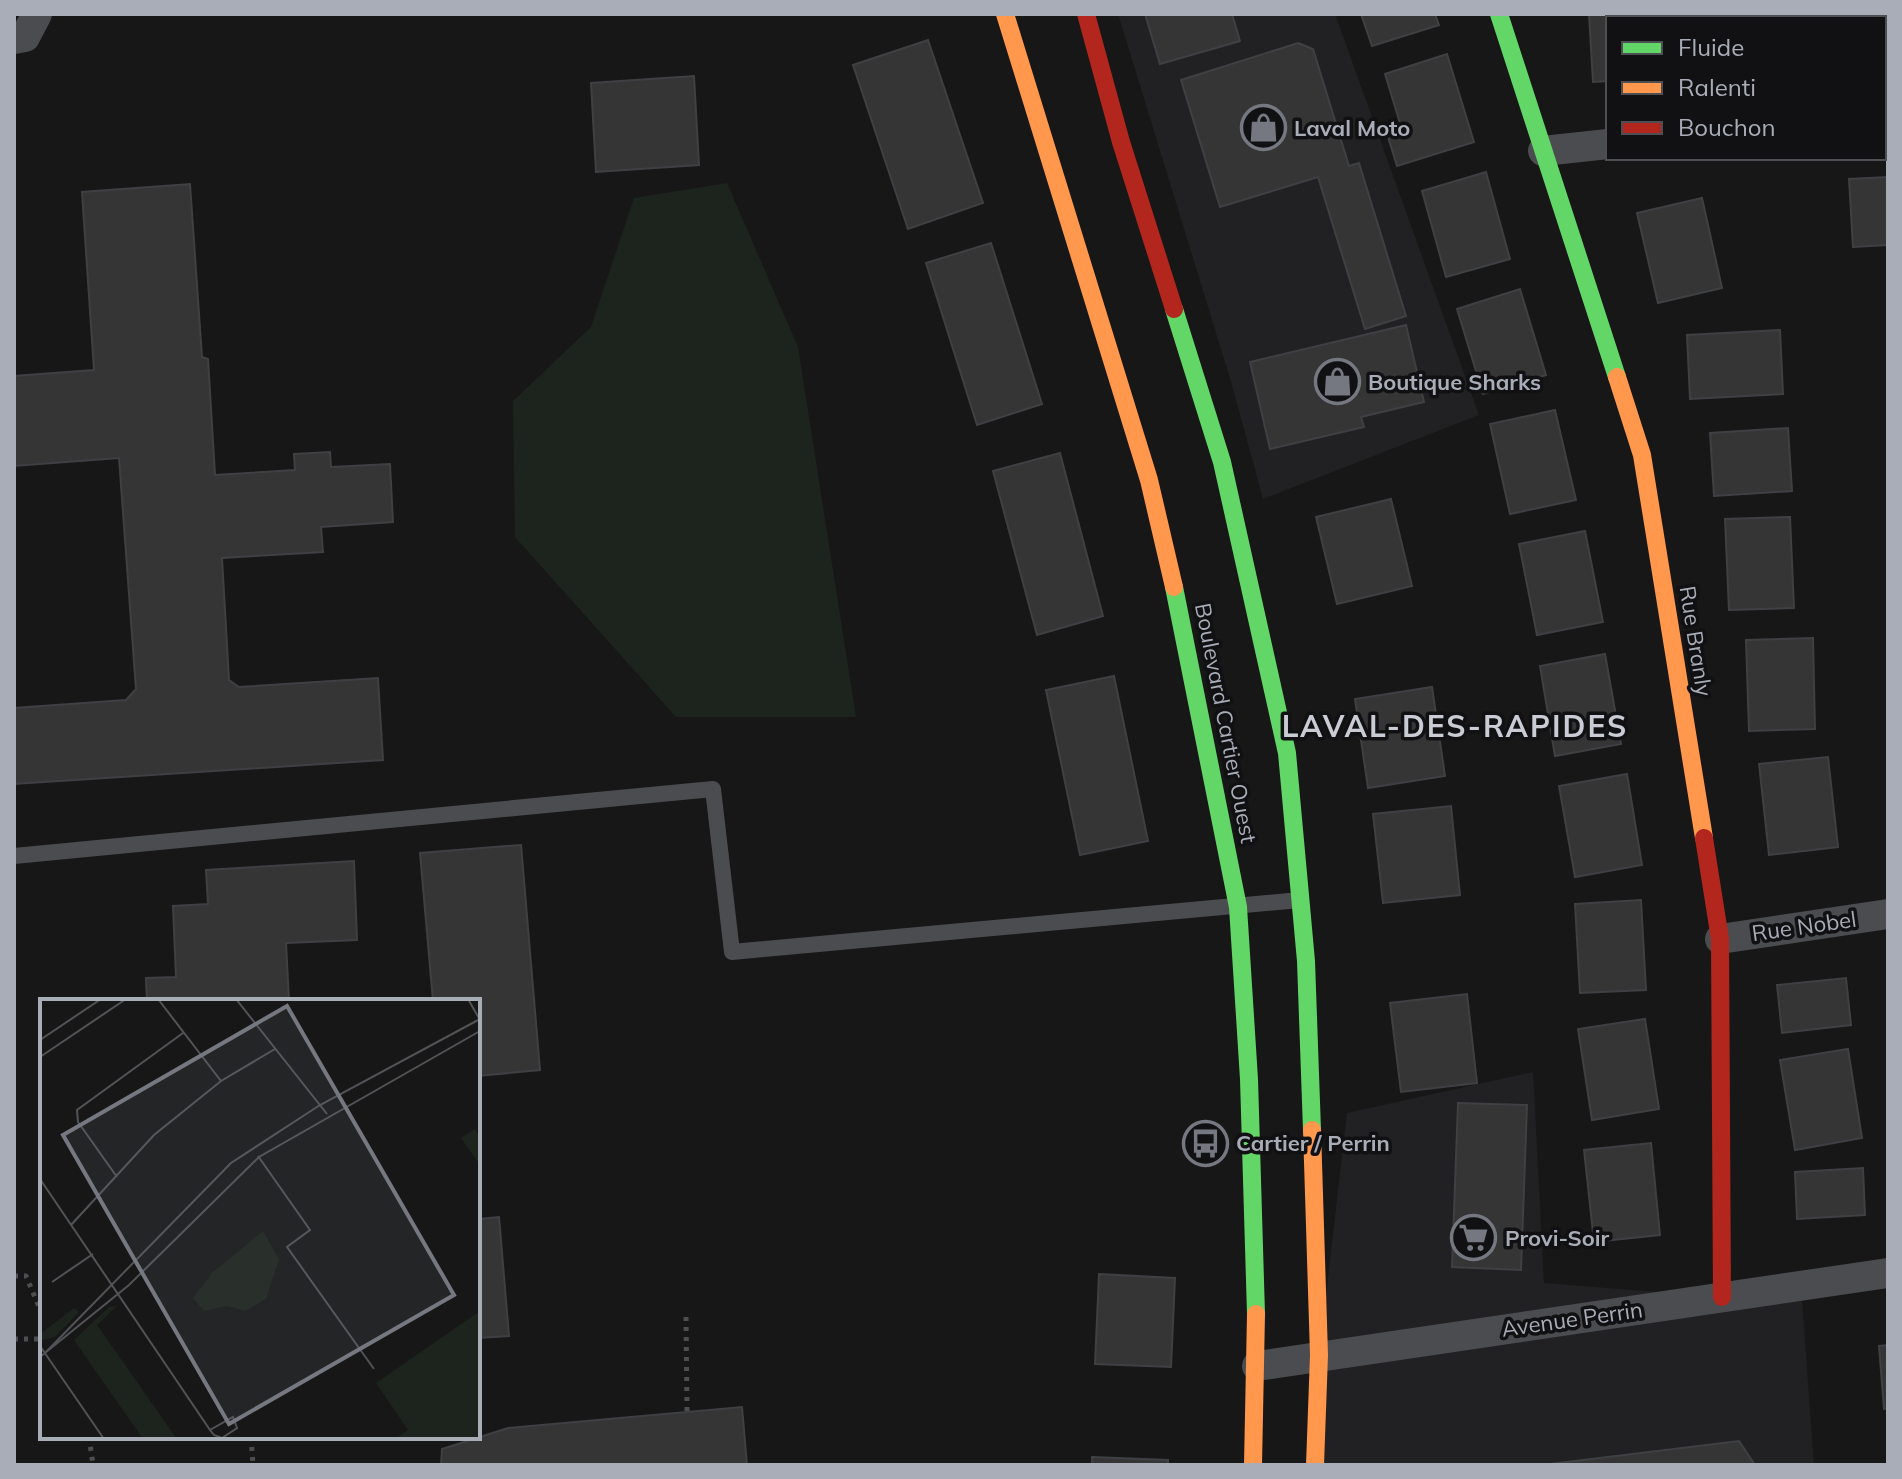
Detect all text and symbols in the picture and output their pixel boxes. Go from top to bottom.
legend [1606,16,1886,160]
text: Fluide [1678,32,1744,62]
text: Ralenti [1678,72,1756,102]
shop icon: Laval Moto [1239,104,1287,152]
text: Bouchon [1678,112,1776,142]
place label: Laval Moto [1294,114,1410,142]
shop icon: Boutique Sharks [1313,358,1361,406]
place label: Boutique Sharks [1368,368,1541,396]
street label: Rue Branly [1673,584,1719,699]
street label: Boulevard Cartier Ouest [1189,601,1263,846]
district label: LAVAL-DES-RAPIDES [1282,707,1628,745]
street label: Rue Nobel [1750,905,1858,947]
inset map [40,999,480,1439]
bus stop icon: Cartier / Perrin [1181,1119,1229,1167]
place label: Cartier / Perrin [1236,1129,1390,1157]
supermarket icon: Provi-Soir [1450,1214,1498,1262]
place label: Provi-Soir [1505,1224,1610,1252]
street label: Avenue Perrin [1500,1295,1644,1343]

